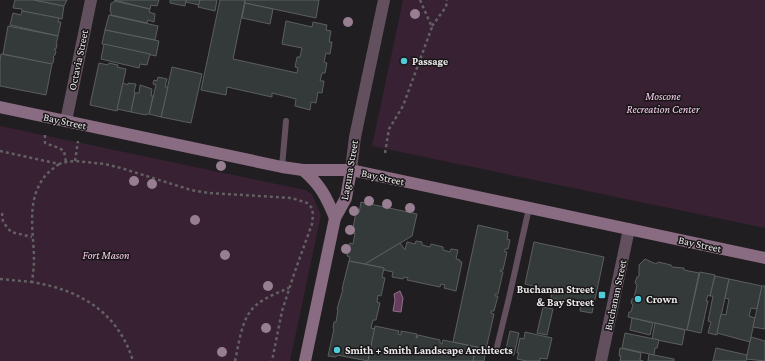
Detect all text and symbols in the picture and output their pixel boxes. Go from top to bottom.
street label: Octavia Street [66,28,90,91]
place label: Passage [412,55,448,67]
marker: Passage [399,56,409,66]
park label: Moscone Recreation Center [627,90,701,115]
street label: Bay Street [42,111,88,132]
street label: Laguna Street [338,139,361,201]
street label: Bay Street [360,167,406,188]
street label: Bay Street [677,234,723,255]
park label: Fort Mason [83,249,130,261]
street label: Buchanan Street [602,258,628,332]
place label: Buchanan Street & Bay Street [517,283,594,308]
marker: Buchanan Street & Bay Street [597,290,607,300]
place label: Crown [646,293,678,305]
marker: Crown [633,294,643,304]
place label: Smith + Smith Landscape Architects [345,344,513,356]
marker: Smith + Smith Landscape Architects [332,345,342,355]

